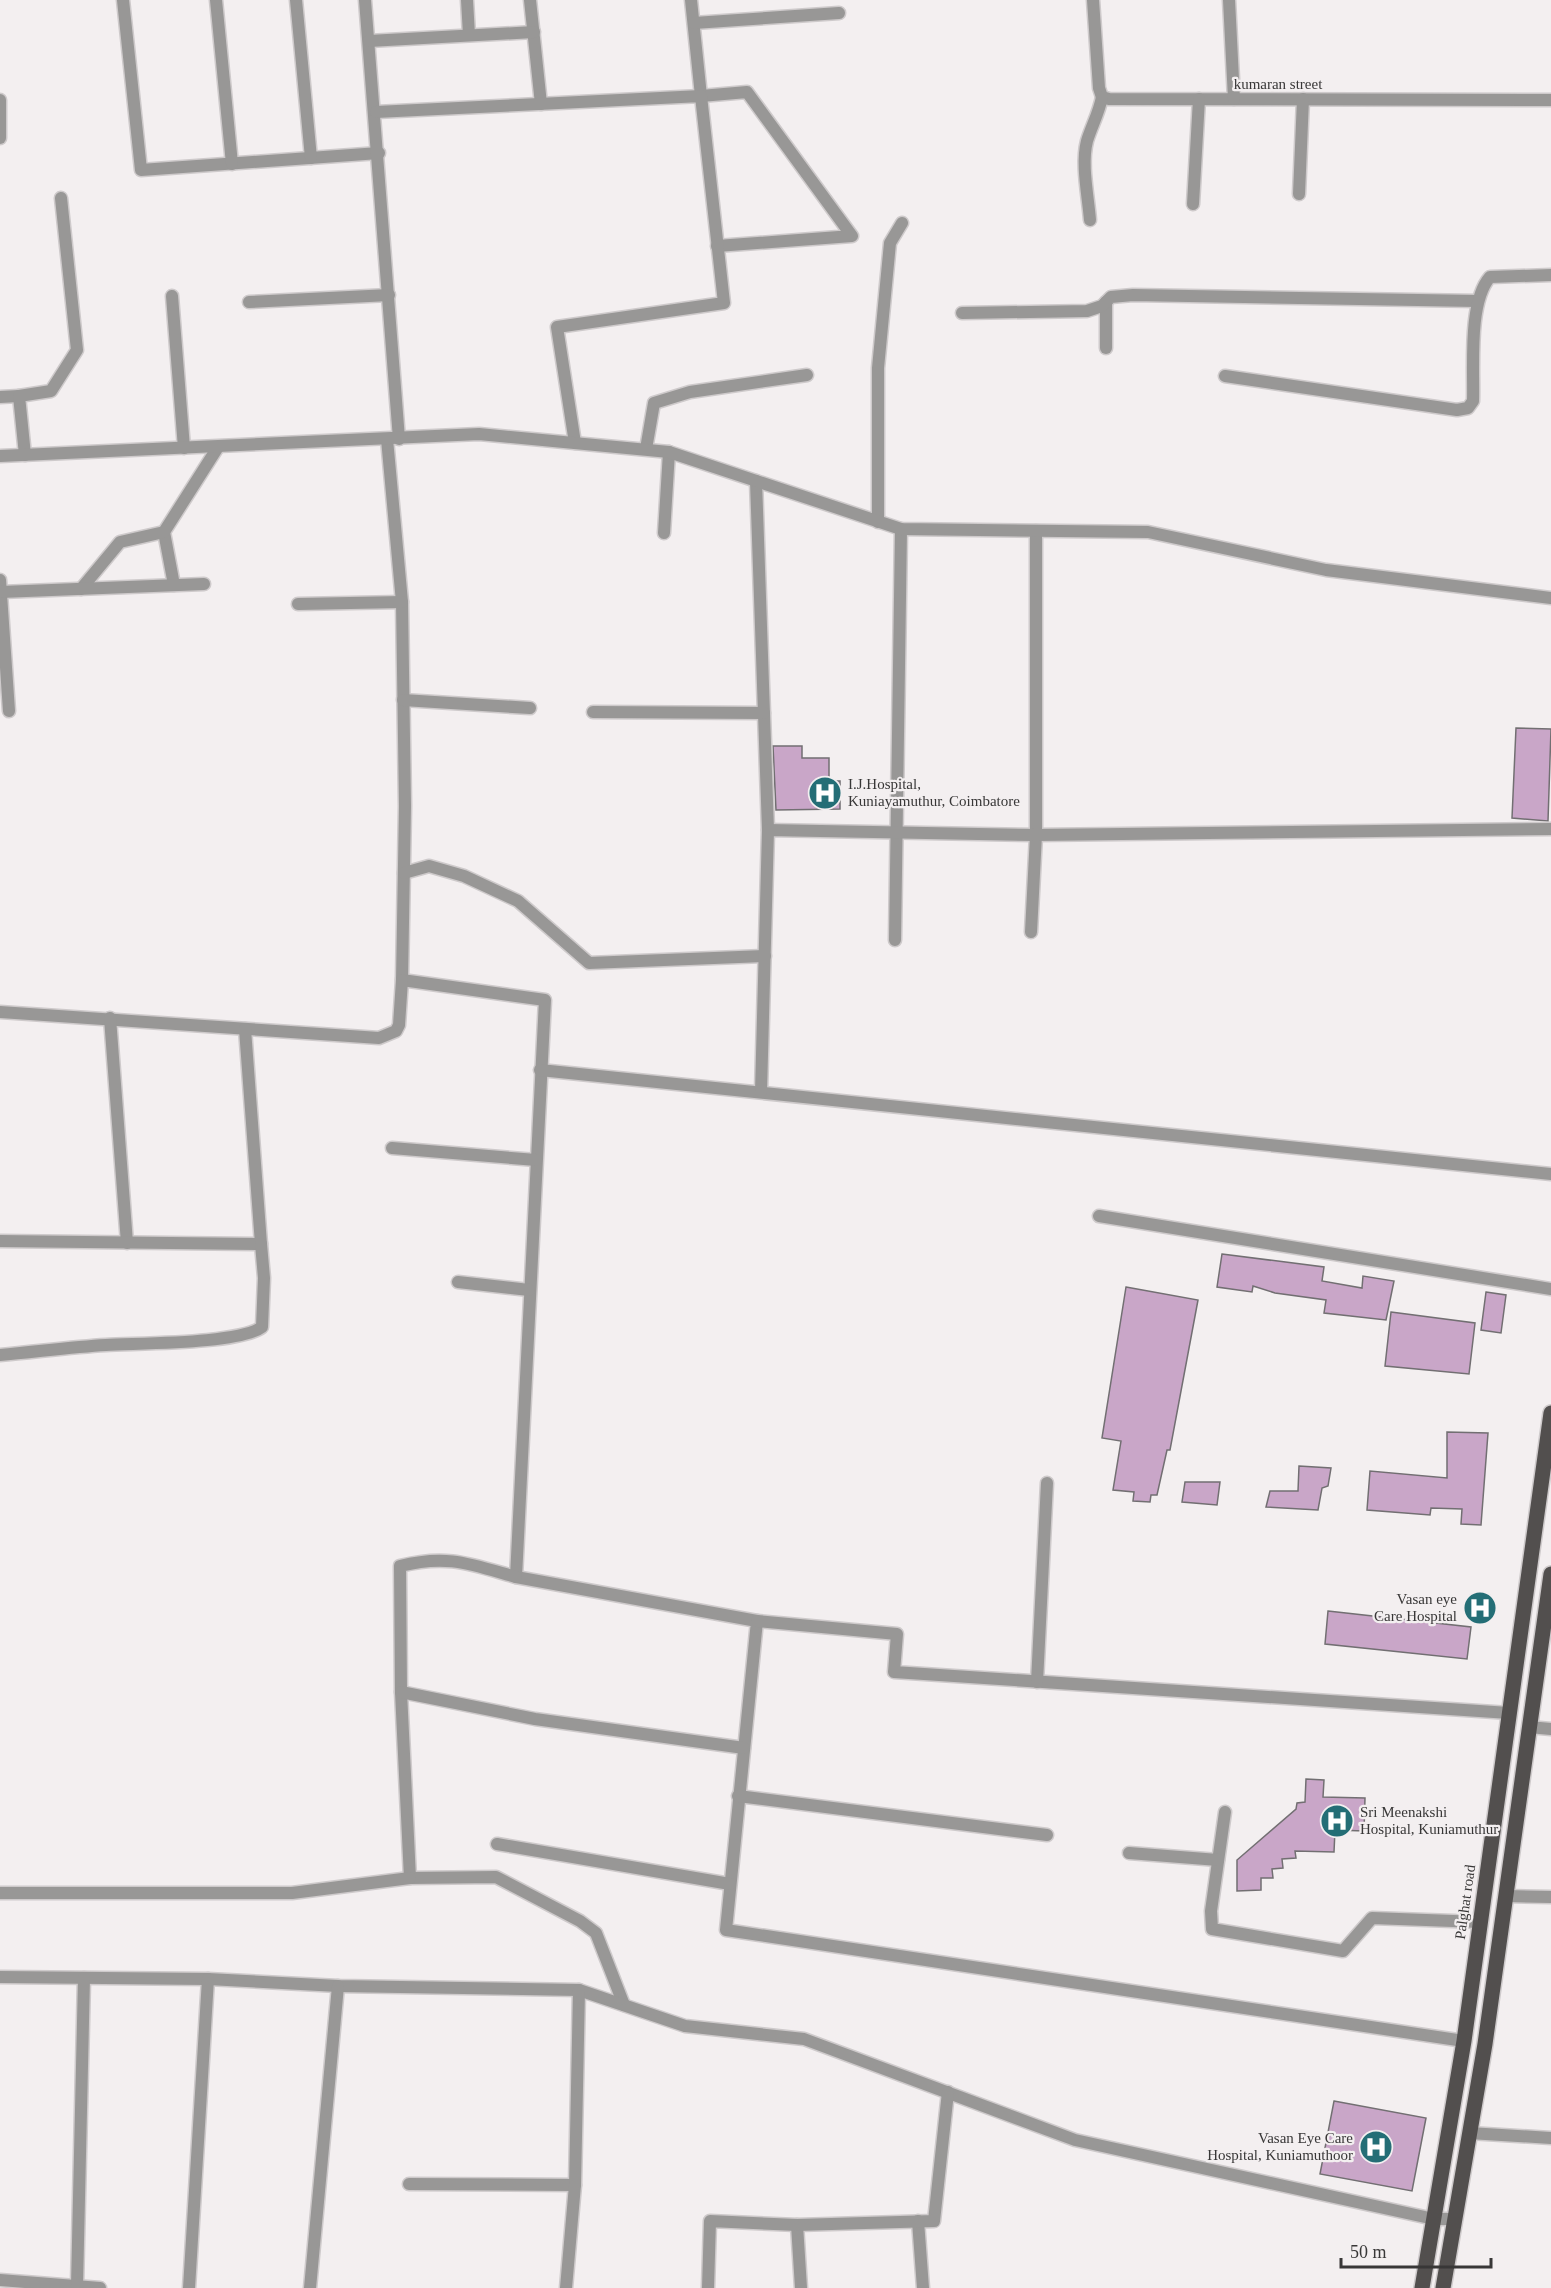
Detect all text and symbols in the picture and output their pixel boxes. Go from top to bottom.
street label: kumaran street [1234,76,1323,92]
hospital icon: I.J.Hospital, Kuniayamuthur, Coimbatore [807,775,843,811]
place label: I.J.Hospital, Kuniayamuthur, Coimbatore [848,776,1020,809]
hospital icon: Vasan eye Care Hospital [1462,1590,1498,1626]
place label: Vasan eye Care Hospital [1374,1591,1457,1624]
hospital icon: Sri Meenakshi Hospital, Kuniamuthur [1319,1803,1355,1839]
place label: Sri Meenakshi Hospital, Kuniamuthur [1360,1804,1498,1837]
street label: Palghat road [1452,1863,1478,1940]
hospital icon: Vasan Eye Care Hospital, Kuniamuthoor [1358,2129,1394,2165]
place label: Vasan Eye Care Hospital, Kuniamuthoor [1207,2130,1353,2163]
scale bar [1341,2231,1491,2269]
text: 50 m [1350,2242,1387,2262]

